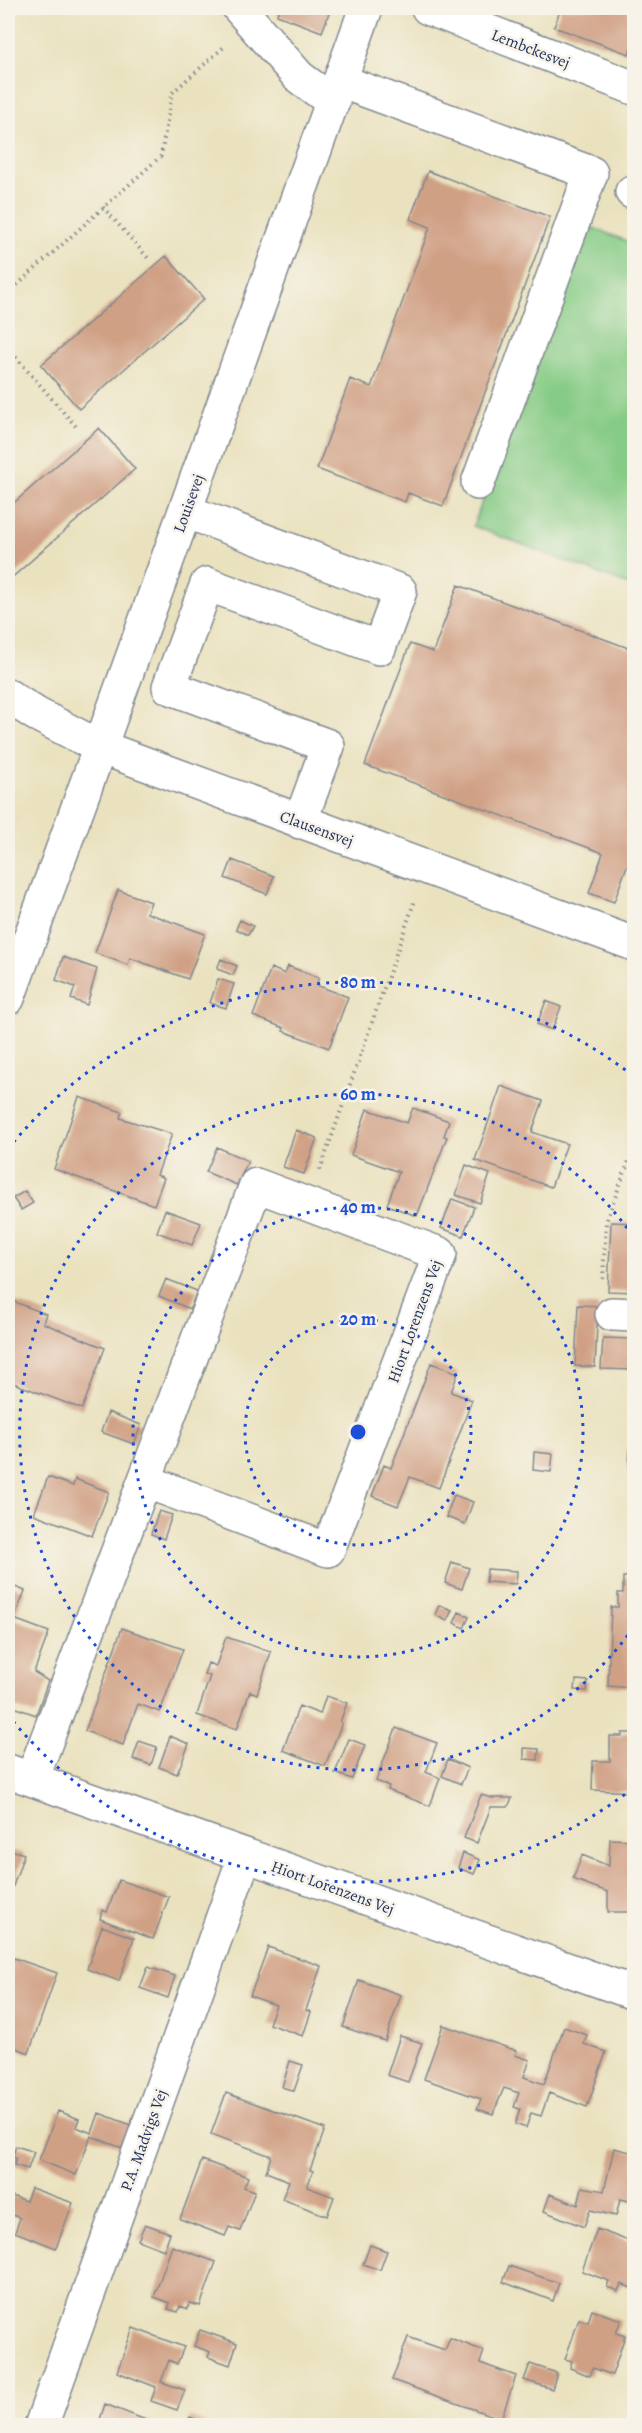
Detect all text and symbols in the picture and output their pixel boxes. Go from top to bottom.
street label: Lembckesvej [488,24,573,74]
street label: Louisevej [168,471,210,536]
street label: Clausensvej [277,805,357,852]
text: 80 m [340,970,376,994]
text: 60 m [340,1082,376,1106]
text: 40 m [340,1195,376,1219]
street label: Hiort Lorenzens Vej [382,1257,447,1386]
text: 20 m [340,1307,376,1331]
centre of rings [348,1422,368,1442]
street label: Hiort Lorenzens Vej [268,1855,397,1920]
street label: P.A. Madvigs Vej [115,2086,173,2194]

